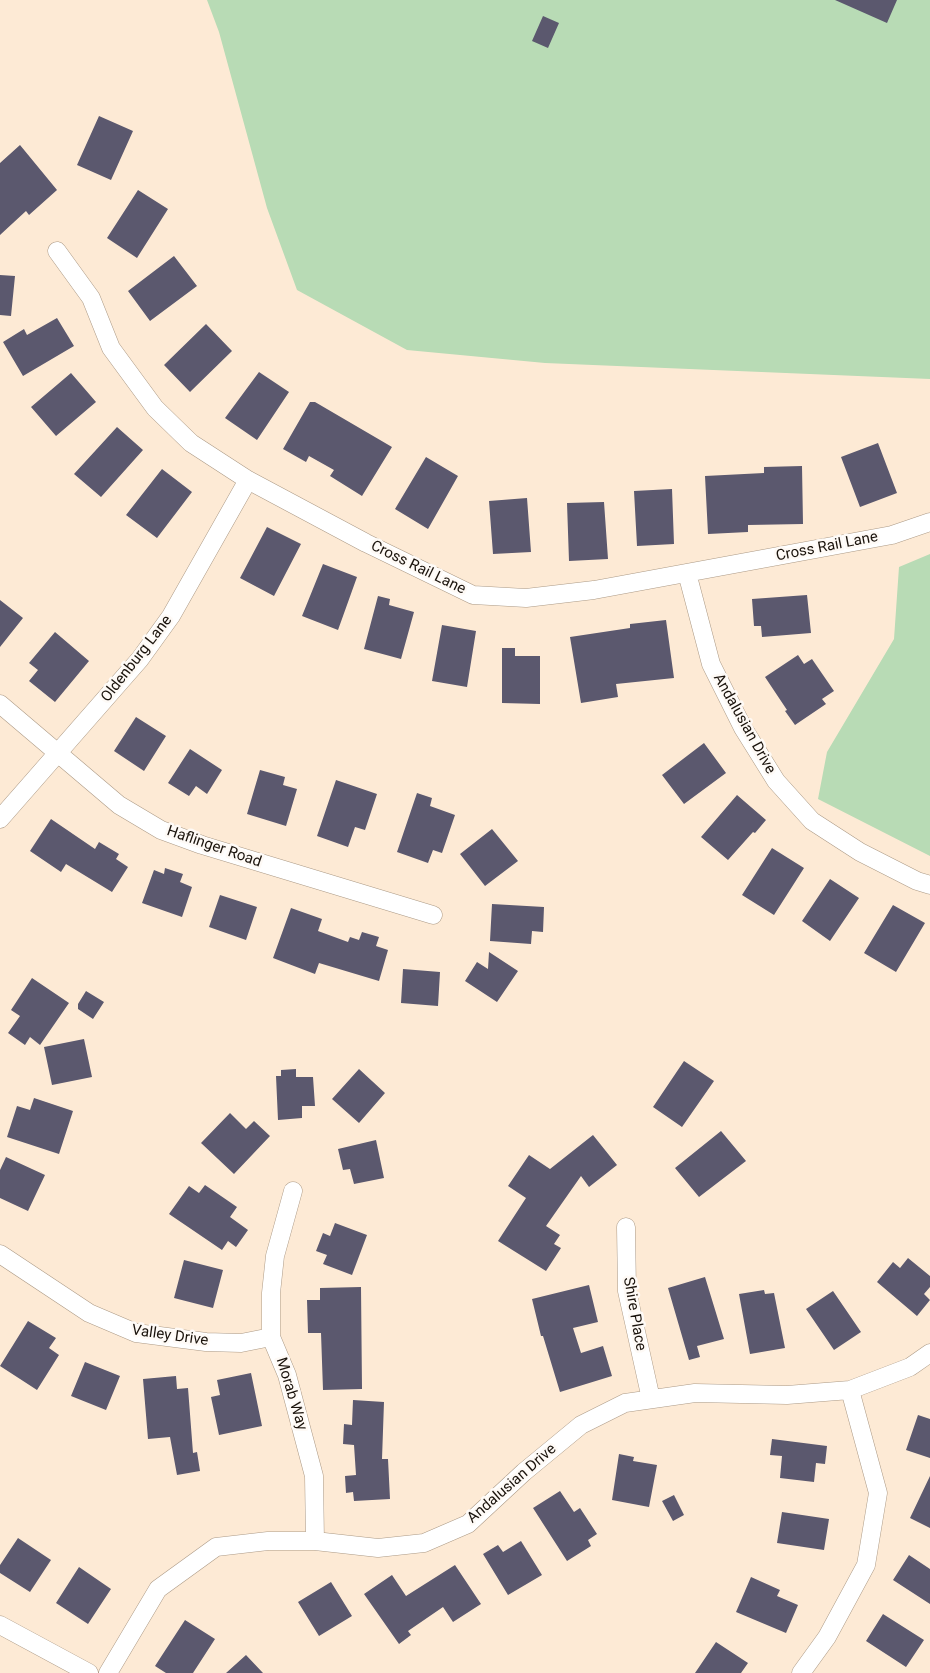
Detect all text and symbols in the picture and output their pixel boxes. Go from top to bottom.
street label: Cross Rail Lane [775,528,879,566]
street label: Cross Rail Lane [368,537,468,599]
street label: Oldenburg Lane [98,612,176,706]
street label: Andalusian Drive [709,671,779,777]
street label: Haflinger Road [164,822,264,872]
street label: Shire Place [619,1276,649,1352]
street label: Valley Drive [131,1322,209,1350]
street label: Morab Way [271,1356,311,1432]
street label: Andalusian Drive [464,1441,560,1527]

